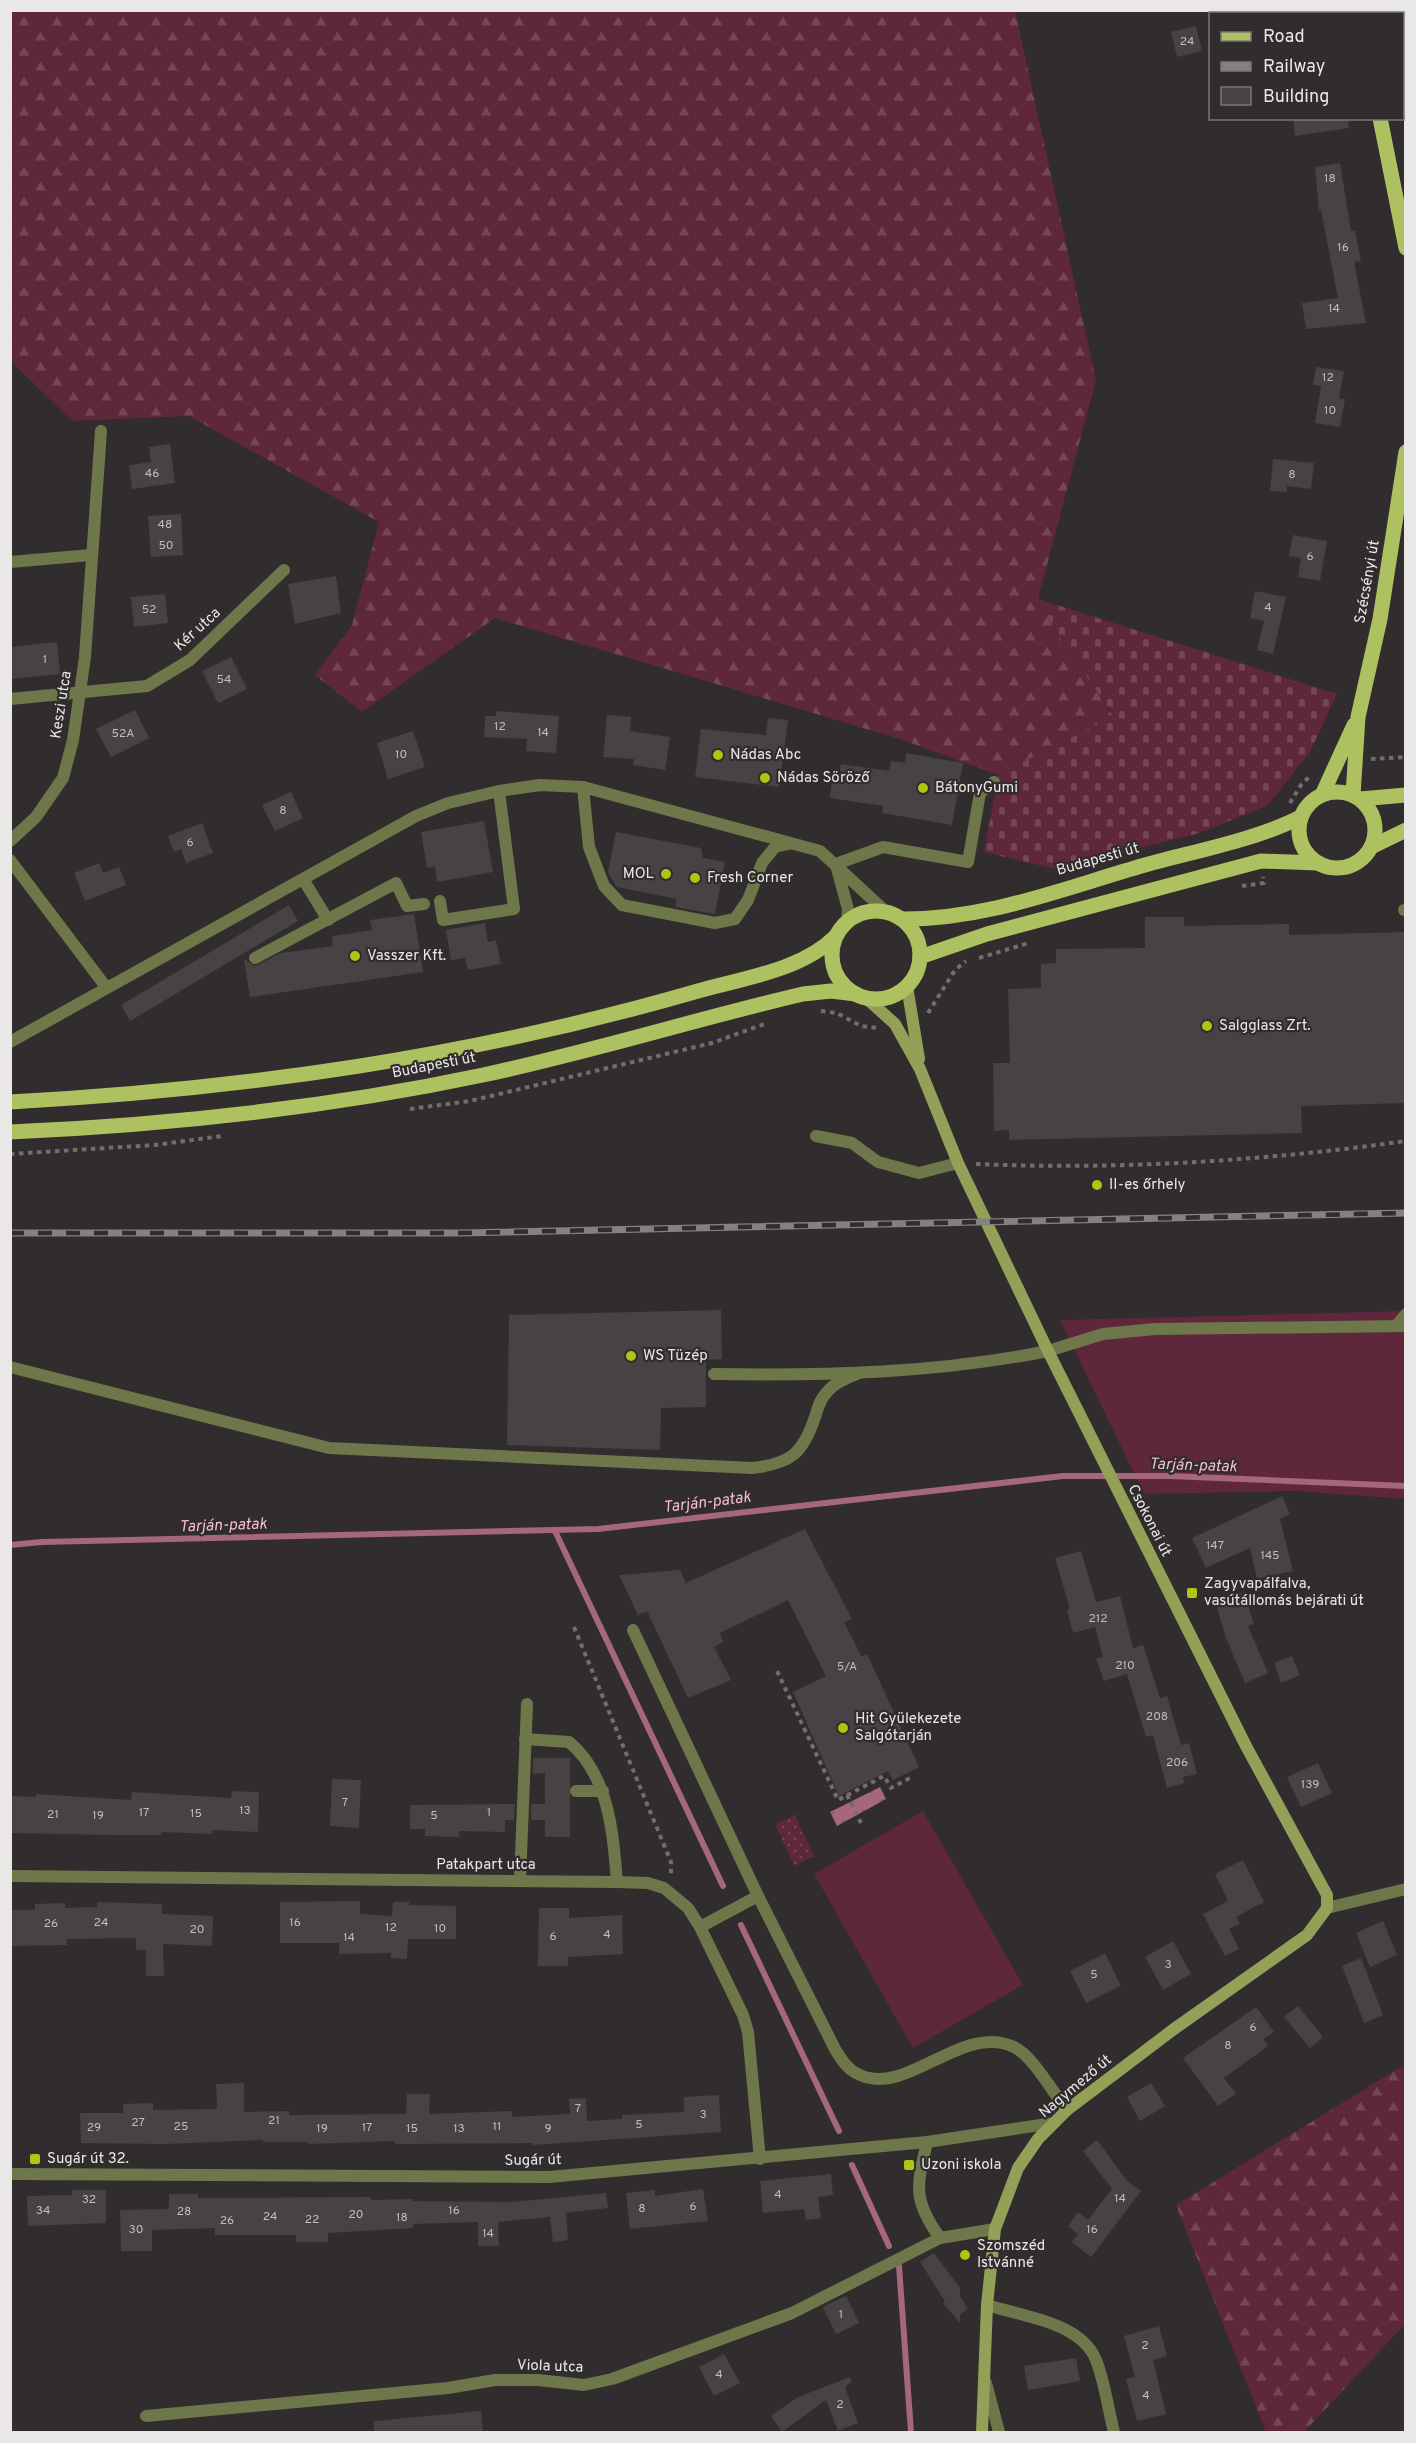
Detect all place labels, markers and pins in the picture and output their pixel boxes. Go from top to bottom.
place label: Nádas Abc [730,746,801,765]
marker: Nádas Abc [711,748,725,762]
place label: Nádas Söröző [777,769,870,788]
marker: Nádas Söröző [758,771,772,785]
place label: BátonyGumi [935,779,1018,798]
marker: BátonyGumi [916,781,930,795]
place label: MOL [623,865,654,884]
marker: MOL [659,867,673,881]
place label: Fresh Corner [707,869,793,888]
marker: Fresh Corner [688,871,702,885]
place label: Vasszer Kft. [367,947,446,966]
marker: Vasszer Kft. [348,949,362,963]
place label: Salgglass Zrt. [1219,1017,1311,1036]
marker: Salgglass Zrt. [1200,1019,1214,1033]
place label: II-es őrhely [1109,1176,1186,1195]
marker: II-es őrhely [1090,1178,1104,1192]
place label: WS Tüzép [643,1347,708,1366]
marker: WS Tüzép [624,1349,638,1363]
place label: Zagyvapálfalva, vasútállomás bejárati út [1204,1575,1364,1611]
marker: Zagyvapálfalva, vasútállomás bejárati út [1185,1586,1199,1600]
place label: Hit Gyülekezete Salgótarján [855,1710,961,1746]
marker: Hit Gyülekezete Salgótarján [836,1721,850,1735]
place label: Sugár út 32. [47,2150,129,2169]
marker: Sugár út 32. [28,2152,42,2166]
place label: Uzoni iskola [921,2156,1001,2175]
marker: Uzoni iskola [902,2158,916,2172]
place label: Szomszéd Istvánné [977,2237,1045,2273]
marker: Szomszéd Istvánné [958,2248,972,2262]

